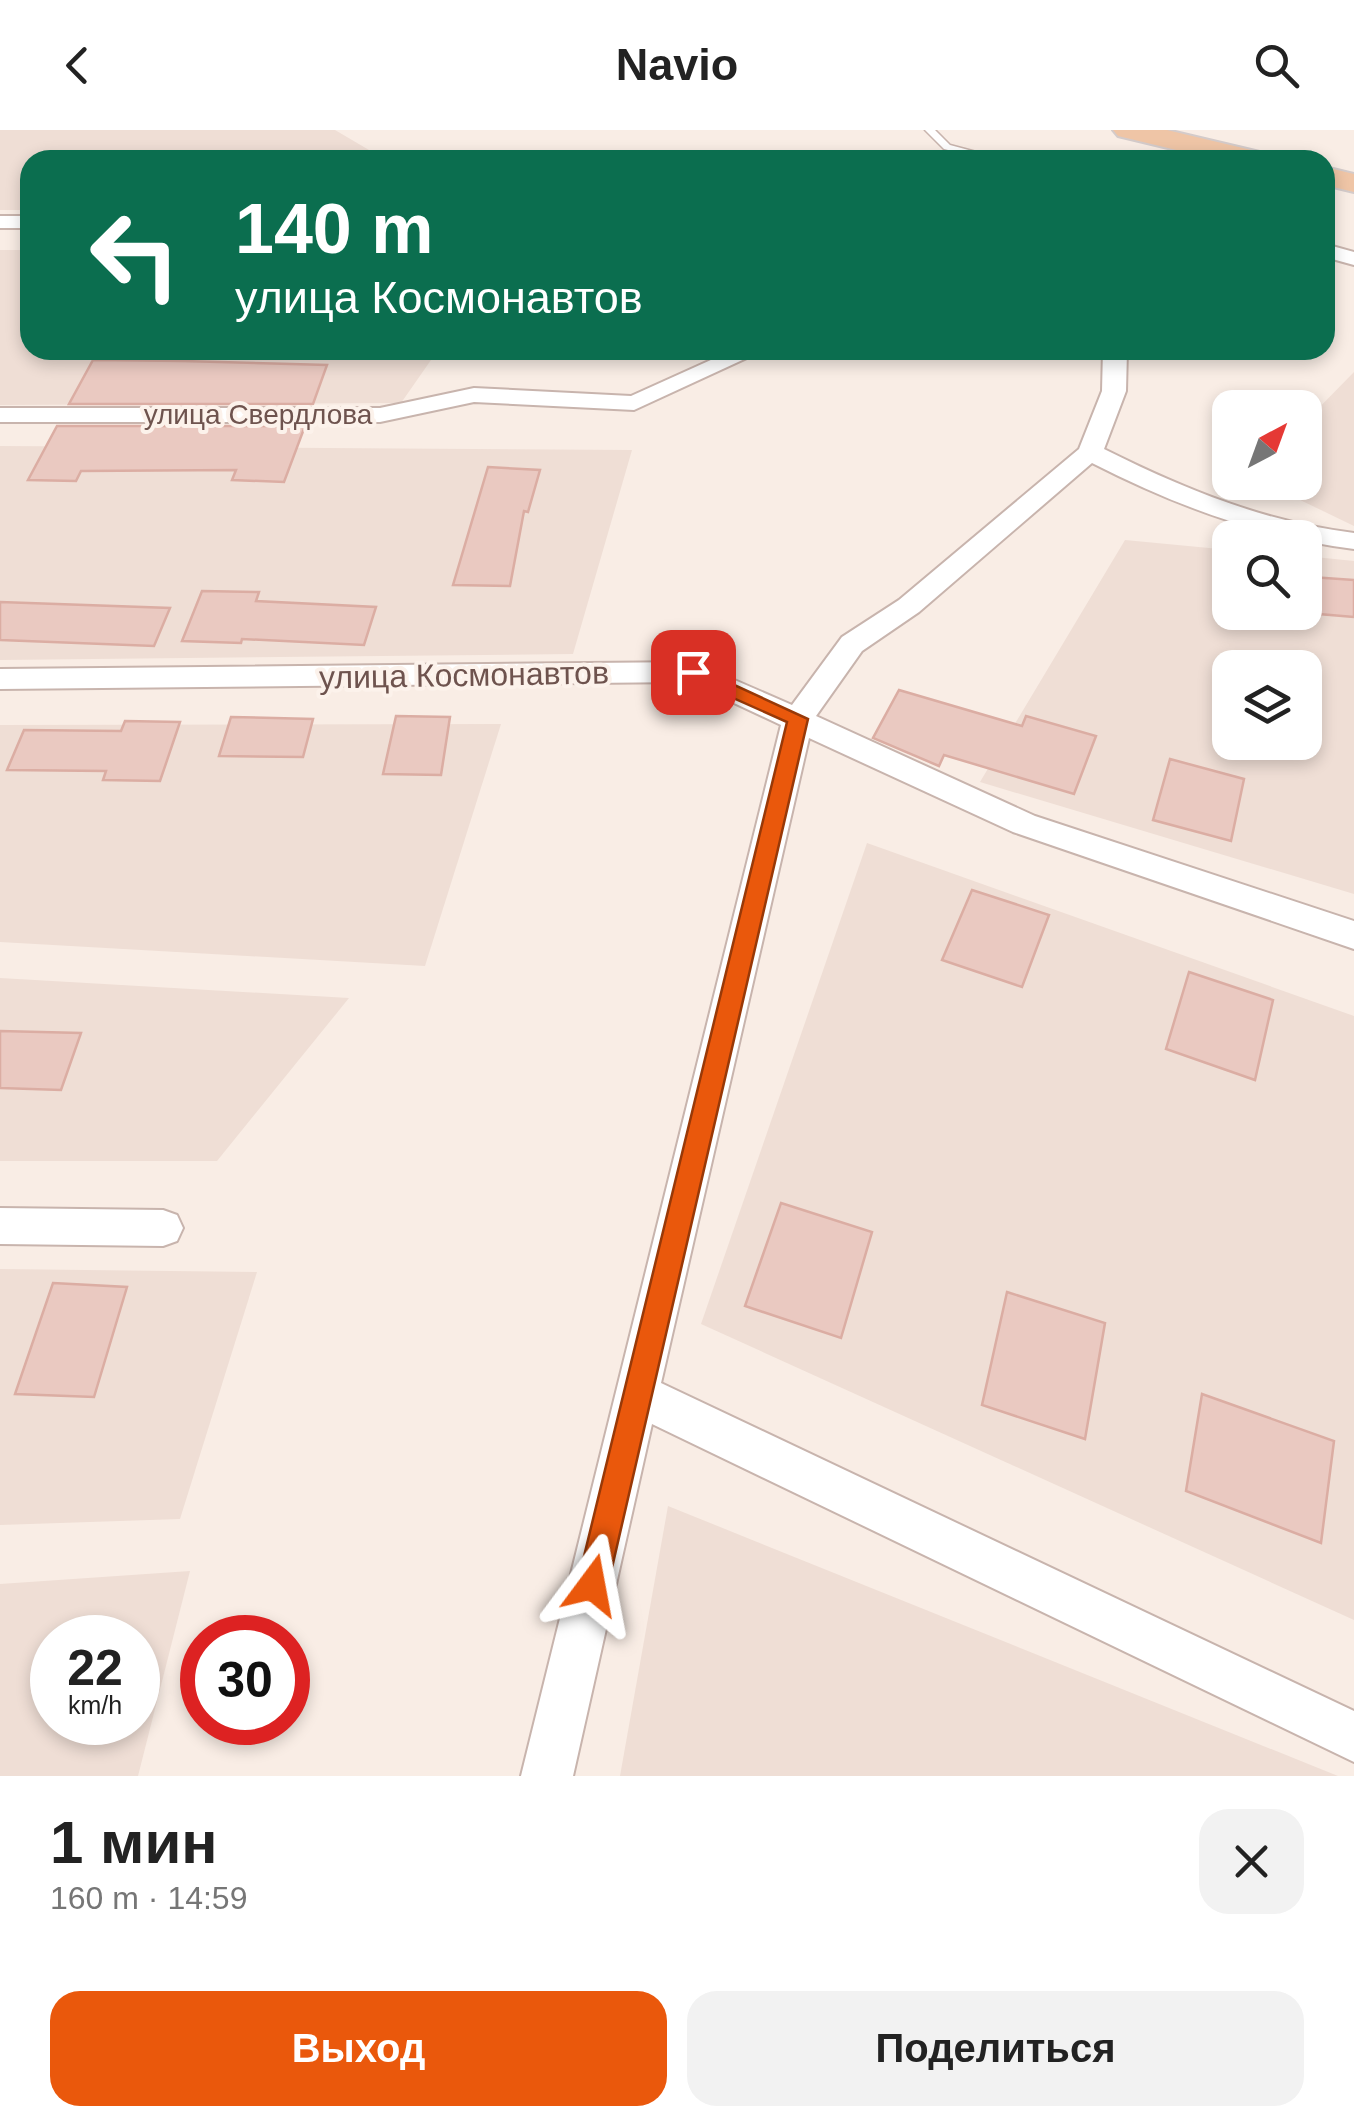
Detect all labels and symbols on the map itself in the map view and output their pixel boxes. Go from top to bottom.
north arrow [1212,390,1322,500]
street label: улица Свердлова [144,399,373,430]
pin [651,630,736,715]
street label: улица Космонавтов [319,654,609,696]
position arrow [540,1533,644,1637]
speed limit sign: 30 [180,1615,310,1745]

